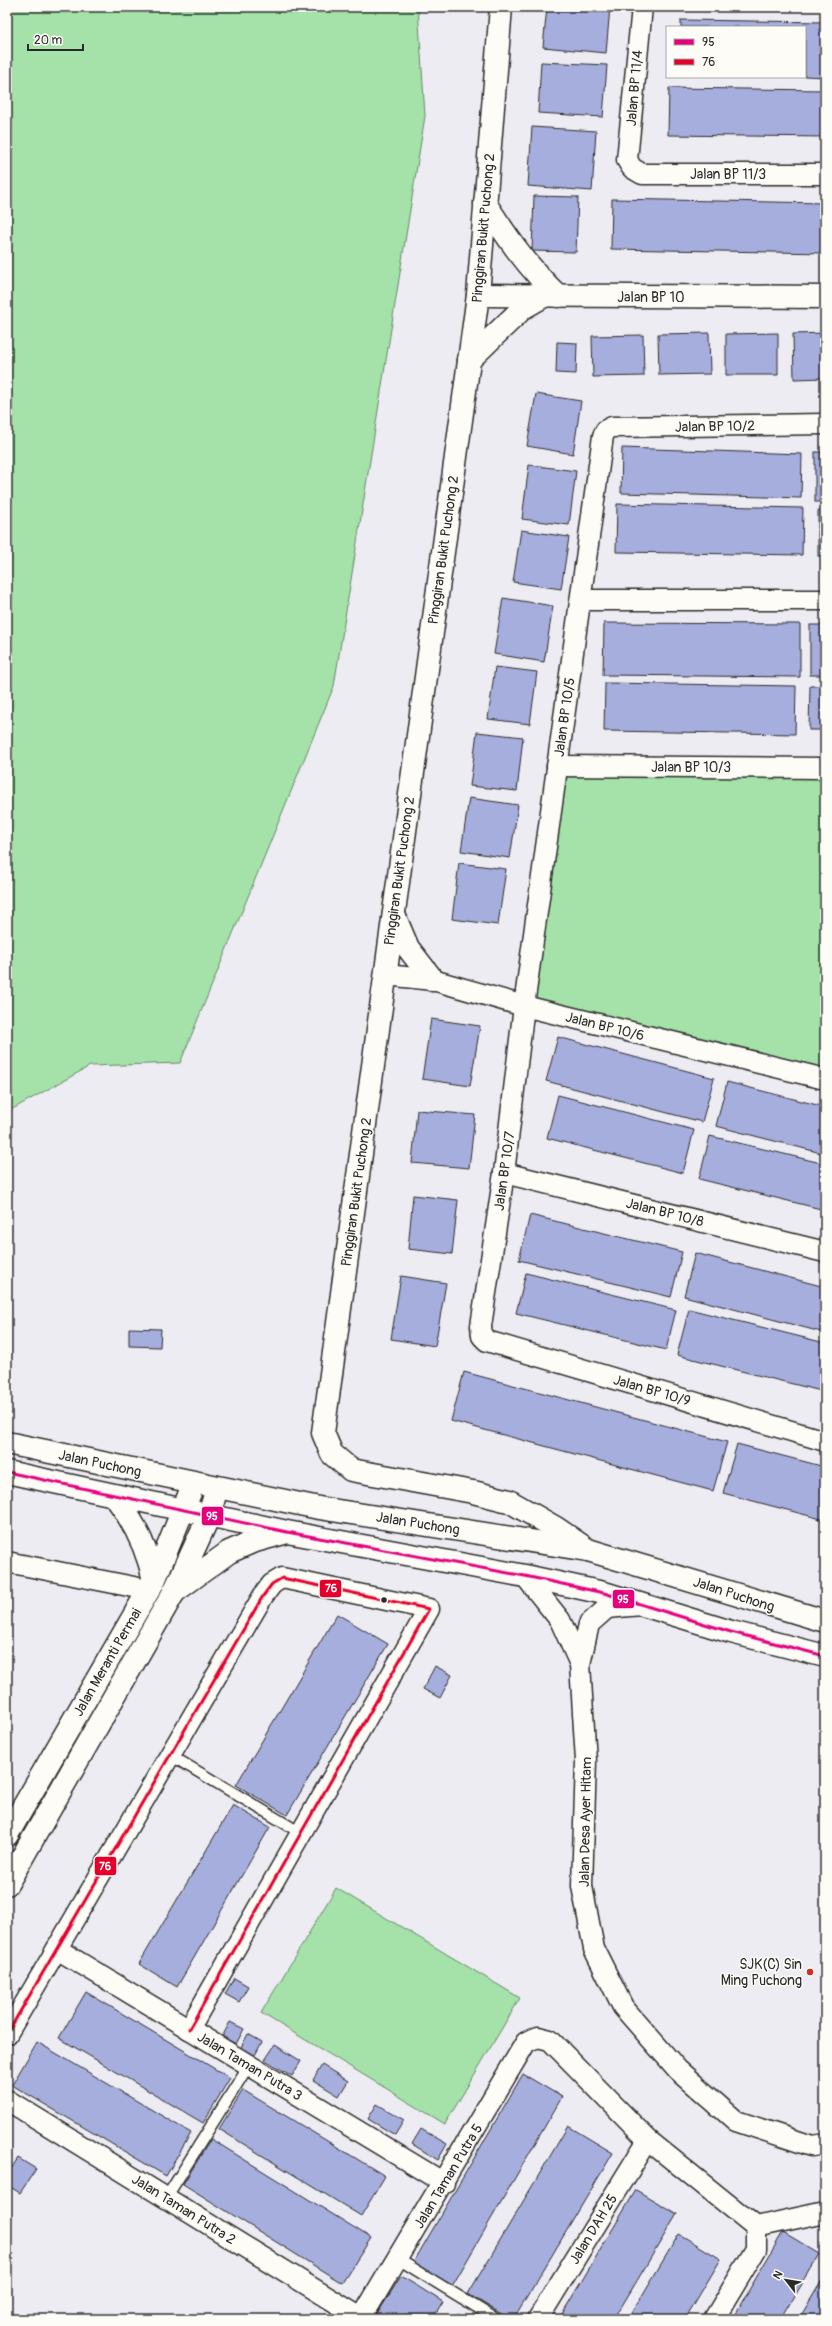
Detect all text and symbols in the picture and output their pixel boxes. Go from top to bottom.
scale bar [28,26,83,52]
legend [666,26,806,78]
text: 20 m [34,33,63,48]
text: 95 [702,35,715,50]
street label: Jalan BP 11/4 [623,49,646,127]
text: 76 [702,55,715,70]
street label: Pinggiran Bukit Puchong 2 [468,152,499,304]
street label: Jalan BP 11/3 [690,166,766,183]
street label: Jalan BP 10 [617,289,685,306]
street label: Jalan BP 10/2 [675,417,755,436]
street label: Pinggiran Bukit Puchong 2 [425,474,462,626]
street label: Jalan BP 10/5 [551,676,578,758]
street label: Jalan BP 10/3 [651,759,731,776]
street label: Pinggiran Bukit Puchong 2 [381,795,418,947]
street label: Jalan BP 10/6 [564,1009,646,1044]
street label: Pinggiran Bukit Puchong 2 [338,1116,375,1268]
street label: Jalan BP 10/7 [491,1130,519,1212]
street label: Jalan BP 10/8 [624,1195,705,1230]
street label: Jalan BP 10/9 [611,1371,692,1410]
street label: Jalan Puchong [57,1446,143,1481]
line badge: 95 [201,1506,224,1526]
street label: Jalan Puchong [375,1508,461,1538]
text: 95 [206,1510,218,1523]
street label: Jalan Puchong [691,1573,777,1616]
line badge: 76 [319,1579,342,1598]
text: 76 [325,1582,338,1595]
line badge: 95 [612,1589,635,1609]
text: 95 [617,1593,629,1606]
unlabelled marker [379,1595,389,1605]
street label: Jalan Meranti Permai [70,1605,145,1719]
street label: Jalan Desa Ayer Hitam [576,1757,595,1887]
line badge: 76 [94,1856,117,1876]
text: 76 [99,1860,112,1873]
place label: SJK(C) Sin Ming Puchong [721,1956,802,1989]
marker: SJK(C) Sin Ming Puchong [805,1967,815,1977]
street label: Jalan Taman Putra 3 [194,2028,305,2105]
street label: Jalan Taman Putra 5 [410,2121,486,2232]
street label: Jalan Taman Putra 2 [129,2171,239,2248]
street label: Jalan DAH 25 [566,2191,621,2267]
north arrow [766,2260,806,2300]
text: N [770,2268,786,2282]

